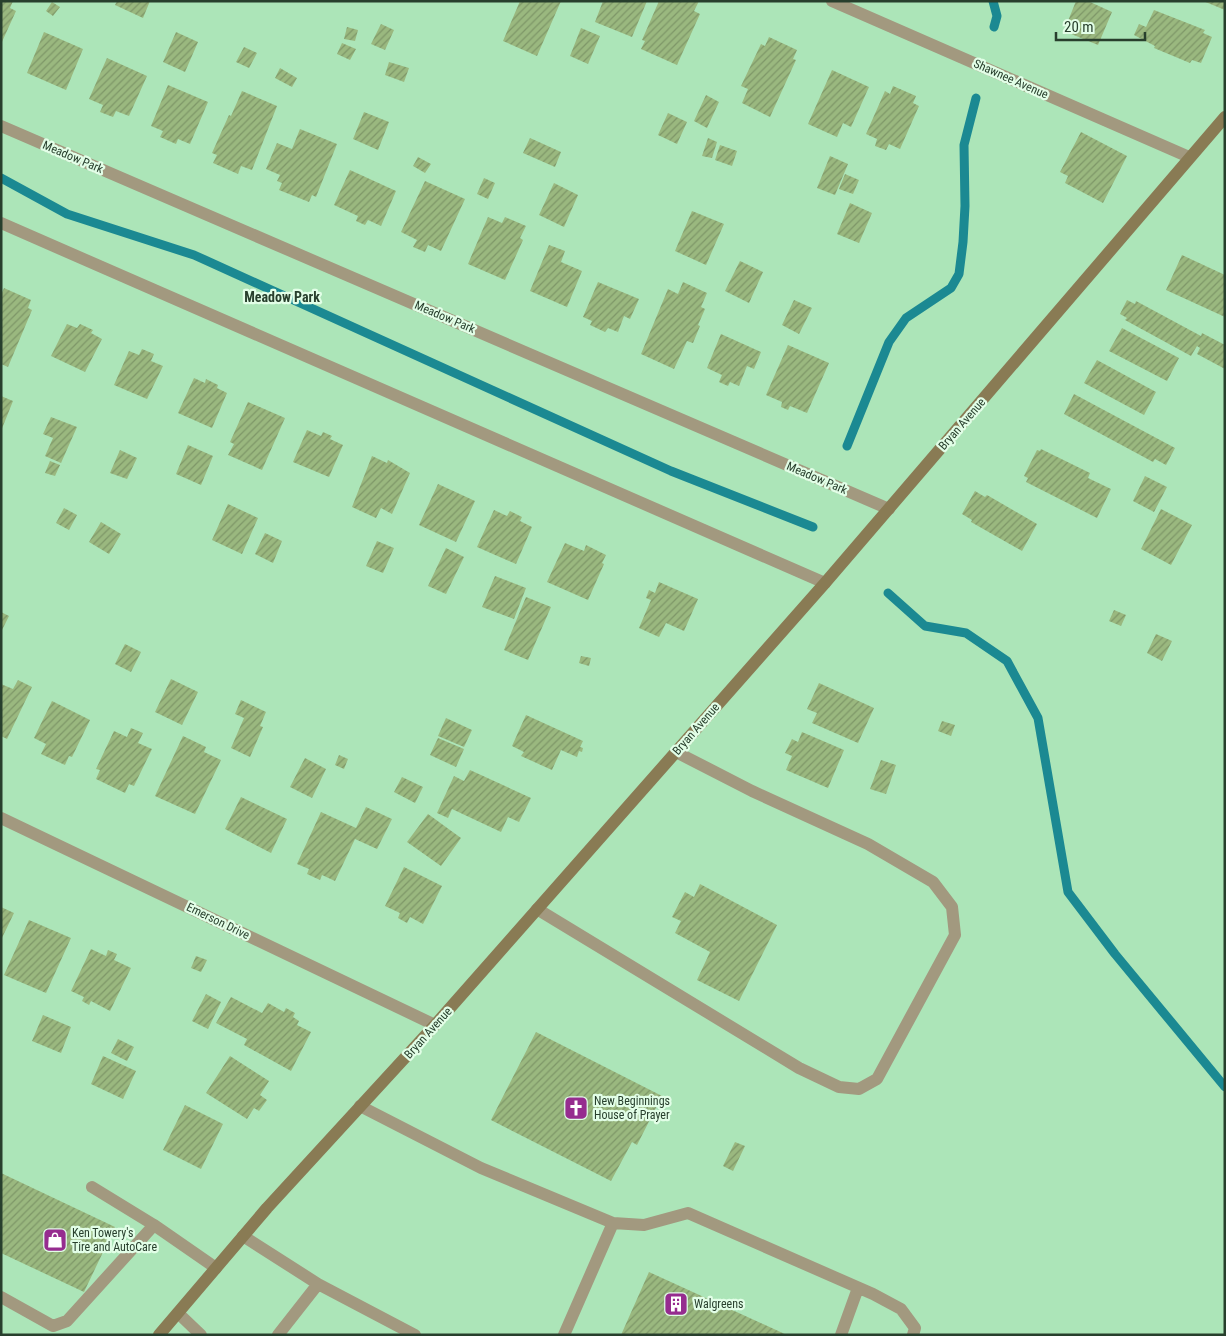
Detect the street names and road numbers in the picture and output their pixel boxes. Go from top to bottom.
street label: Shawnee Avenue [972,56,1051,102]
street label: Meadow Park [41,138,106,176]
street label: Meadow Park [413,298,478,336]
street label: Bryan Avenue [936,395,989,453]
street label: Meadow Park [785,459,850,497]
street label: Bryan Avenue [670,700,723,758]
street label: Emerson Drive [184,900,252,942]
street label: Bryan Avenue [401,1004,455,1061]

